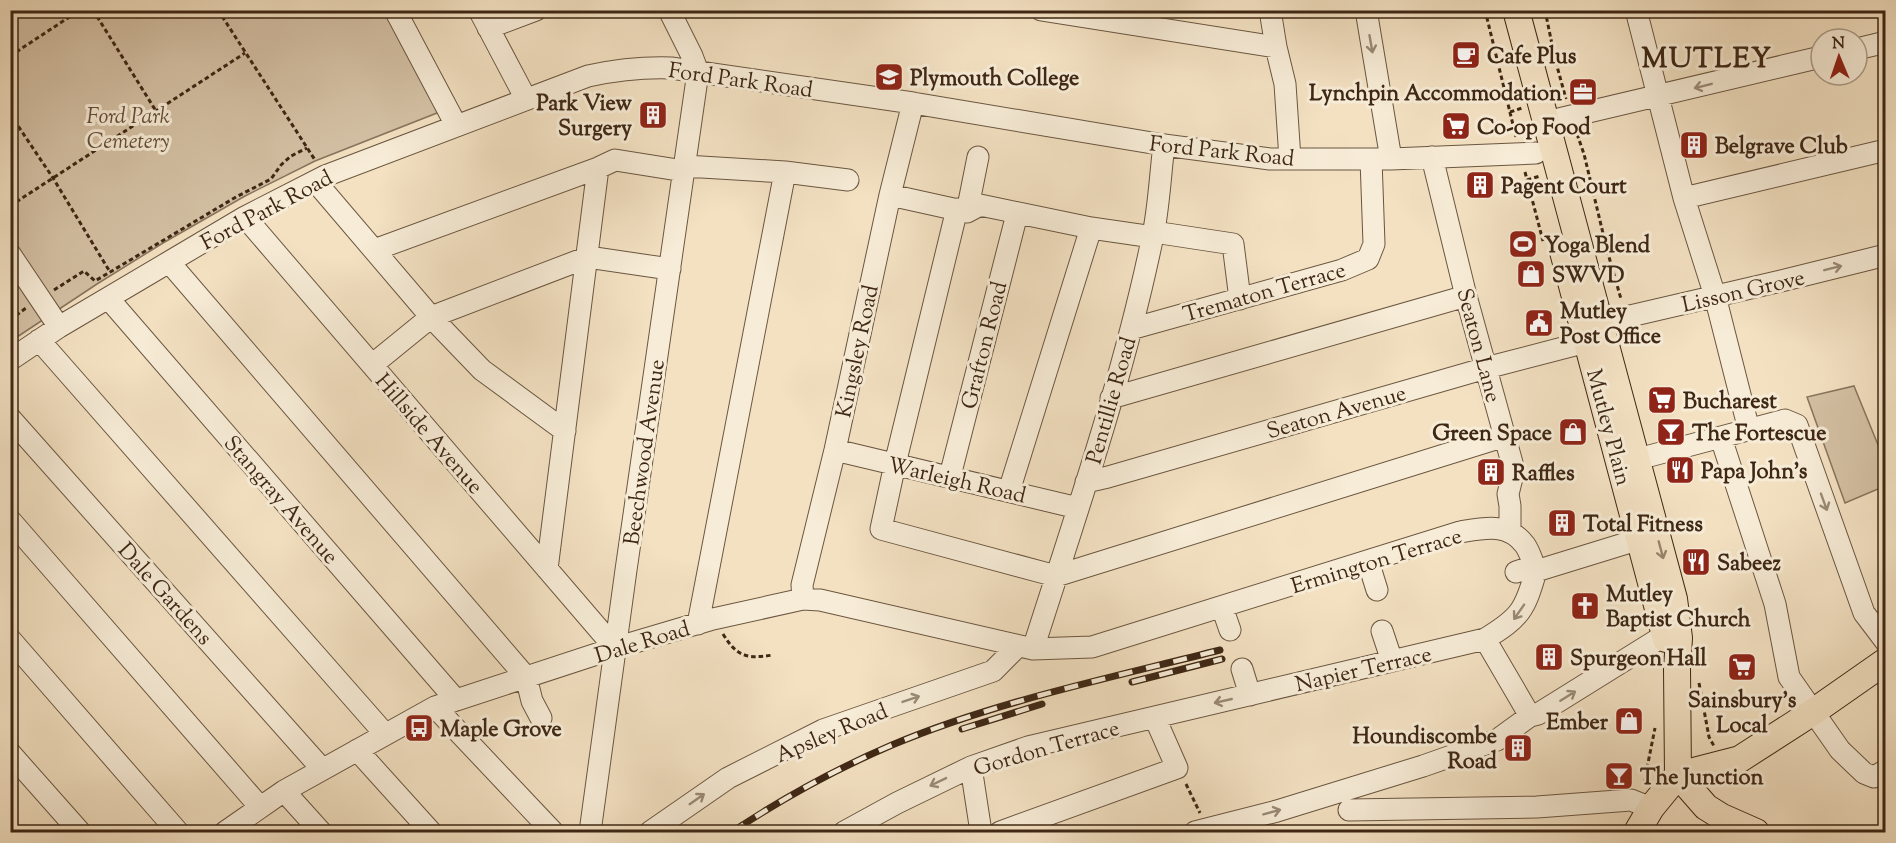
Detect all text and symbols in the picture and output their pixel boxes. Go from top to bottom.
north arrow [1809,27,1869,87]
one-way arrow [1366,33,1377,53]
text: N [1832,33,1846,56]
cafe icon: Cafe Plus [1450,39,1482,71]
district label: MUTLEY [1642,40,1772,80]
place label: Cafe Plus [1487,42,1577,74]
street label: Ford Park Road [666,56,815,108]
school or university icon: Plymouth College [873,61,905,93]
place label: Plymouth College [910,64,1079,96]
office icon: Lynchpin Accommodation [1567,76,1599,108]
place label: Lynchpin Accommodation [1309,79,1562,111]
one-way arrow [1694,80,1713,92]
place label: Park View Surgery [536,89,633,146]
building icon: Park View Surgery [637,99,669,131]
park label: Ford Park Cemetery [86,102,170,159]
supermarket icon: Co-op Food [1440,110,1472,142]
place label: Co-op Food [1477,113,1591,145]
street label: Ford Park Road [1148,129,1296,176]
building icon: Belgrave Club [1678,129,1710,161]
place label: Belgrave Club [1715,132,1848,164]
street label: Ford Park Road [196,163,339,260]
building icon: Pagent Court [1464,169,1496,201]
place label: Pagent Court [1501,172,1627,204]
sports icon: Yoga Blend [1507,228,1539,260]
place label: Yoga Blend [1544,231,1651,263]
street label: Trematon Terrace [1180,255,1350,332]
shop icon: SWVD [1515,258,1547,290]
place label: SWVD [1552,261,1624,293]
one-way arrow [1823,262,1842,274]
street label: Lisson Grove [1679,263,1808,323]
street label: Grafton Road [955,278,1017,413]
street label: Kingsley Road [829,282,889,421]
street label: Seaton Lane [1447,285,1508,406]
place label: Mutley Post Office [1560,297,1661,354]
public building icon: Mutley Post Office [1523,307,1555,339]
street label: Pentillie Road [1079,333,1146,468]
street label: Beechwood Avenue [617,357,675,547]
street label: Mutley Plain [1576,366,1638,490]
street label: Hillside Avenue [366,367,489,503]
street label: Seaton Avenue [1263,379,1410,449]
supermarket icon: Bucharest [1646,384,1678,416]
place label: Bucharest [1683,387,1777,419]
shop icon: Green Space [1557,416,1589,448]
bar icon: The Fortescue [1655,416,1687,448]
place label: Green Space [1432,419,1552,451]
place label: The Fortescue [1692,419,1827,451]
street label: Stangray Avenue [215,430,345,572]
street label: Warleigh Road [884,450,1029,513]
restaurant icon: Papa John's [1664,454,1696,486]
building icon: Raffles [1475,456,1507,488]
place label: Papa John's [1701,457,1808,489]
place label: Raffles [1512,459,1575,491]
one-way arrow [1820,492,1831,511]
building icon: Total Fitness [1546,507,1578,539]
place label: Total Fitness [1583,510,1703,542]
street label: Ermington Terrace [1288,522,1466,604]
street label: Dale Gardens [109,537,219,654]
one-way arrow [1656,540,1667,559]
restaurant icon: Sabeez [1680,546,1712,578]
place label: Sabeez [1717,549,1782,581]
place label: Mutley Baptist Church [1606,580,1751,637]
church icon: Mutley Baptist Church [1569,590,1601,622]
one-way arrow [1513,603,1525,619]
street label: Dale Road [591,614,694,673]
street label: Napier Terrace [1292,640,1435,702]
building icon: Spurgeon Hall [1533,641,1565,673]
place label: Spurgeon Hall [1570,644,1708,676]
supermarket icon: Sainsbury's Local [1726,651,1758,683]
place label: Sainsbury's Local [1688,686,1797,743]
one-way arrow [1559,689,1576,701]
one-way arrow [902,693,920,704]
one-way arrow [1214,696,1233,708]
street label: Apsley Road [771,697,893,773]
shop icon: Ember [1613,705,1645,737]
place label: Ember [1546,708,1609,740]
bus stop icon: Maple Grove [403,712,435,744]
street label: Gordon Terrace [970,714,1124,786]
place label: Maple Grove [440,715,562,747]
place label: Houndiscombe Road [1353,722,1498,779]
building icon: Houndiscombe Road [1502,732,1534,764]
bar icon: The Junction [1603,760,1635,792]
place label: The Junction [1640,763,1763,795]
one-way arrow [930,777,948,789]
one-way arrow [689,793,705,805]
one-way arrow [1262,805,1281,817]

